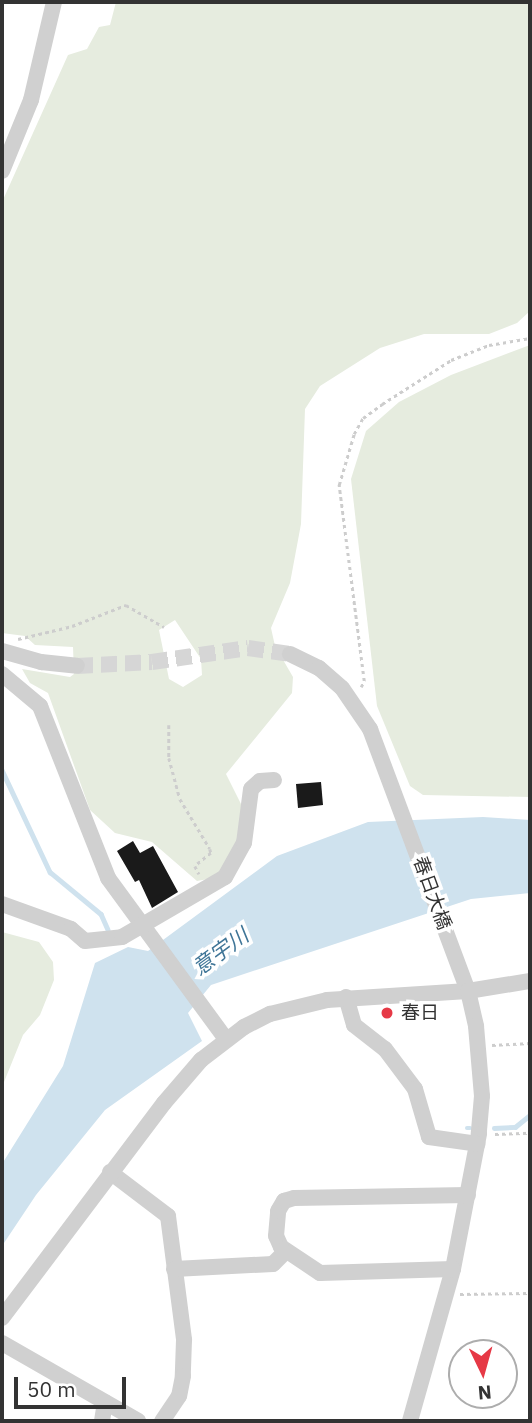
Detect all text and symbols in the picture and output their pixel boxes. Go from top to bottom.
street label: 春日大橋 [408,853,456,933]
water label: 意宇川 [187,922,253,980]
place label: 春日 [401,1002,439,1024]
marker: 春日 [379,1005,395,1021]
north arrow [448,1339,518,1409]
scale bar [18,1364,130,1408]
text: 50 m [27,1375,76,1403]
text: N [477,1380,493,1405]

